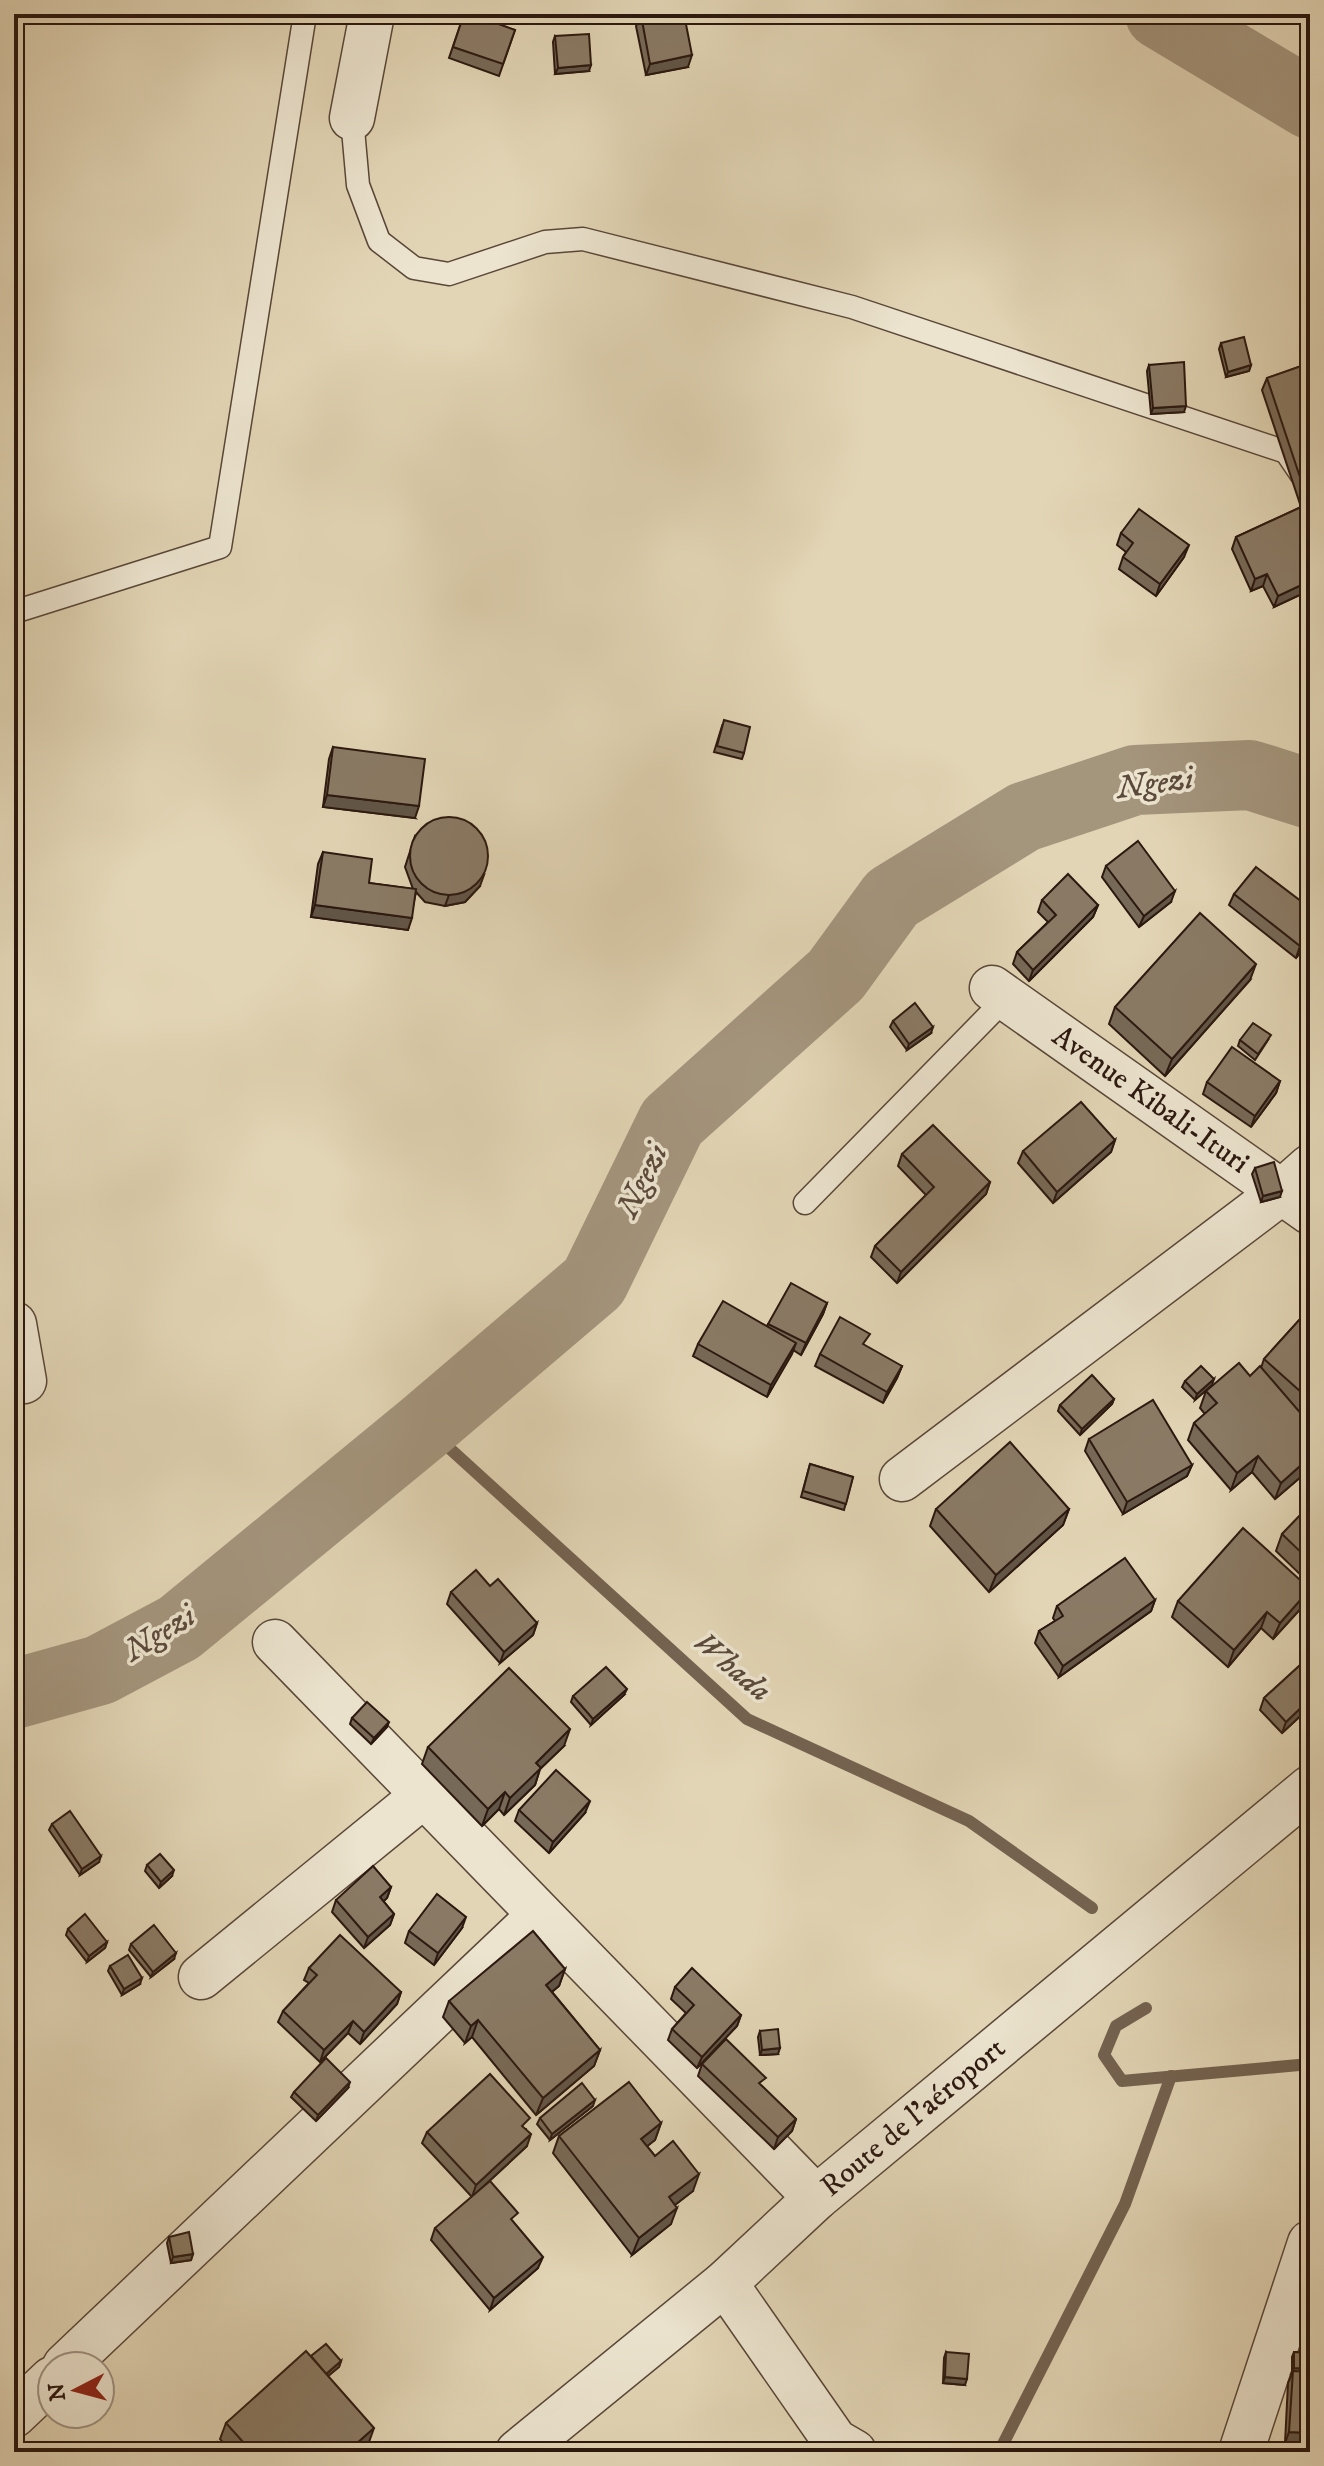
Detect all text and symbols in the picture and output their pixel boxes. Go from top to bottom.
water label: Ngezi [1112,759,1197,809]
street label: Avenue Kibali-Ituri [1045,1018,1256,1182]
water label: Ngezi [607,1136,679,1226]
water label: Ngezi [115,1596,205,1672]
water label: Whada [685,1623,779,1711]
street label: Route de l'aéroport [813,2030,1013,2205]
north arrow [36,2350,116,2430]
text: N [43,2382,72,2402]

